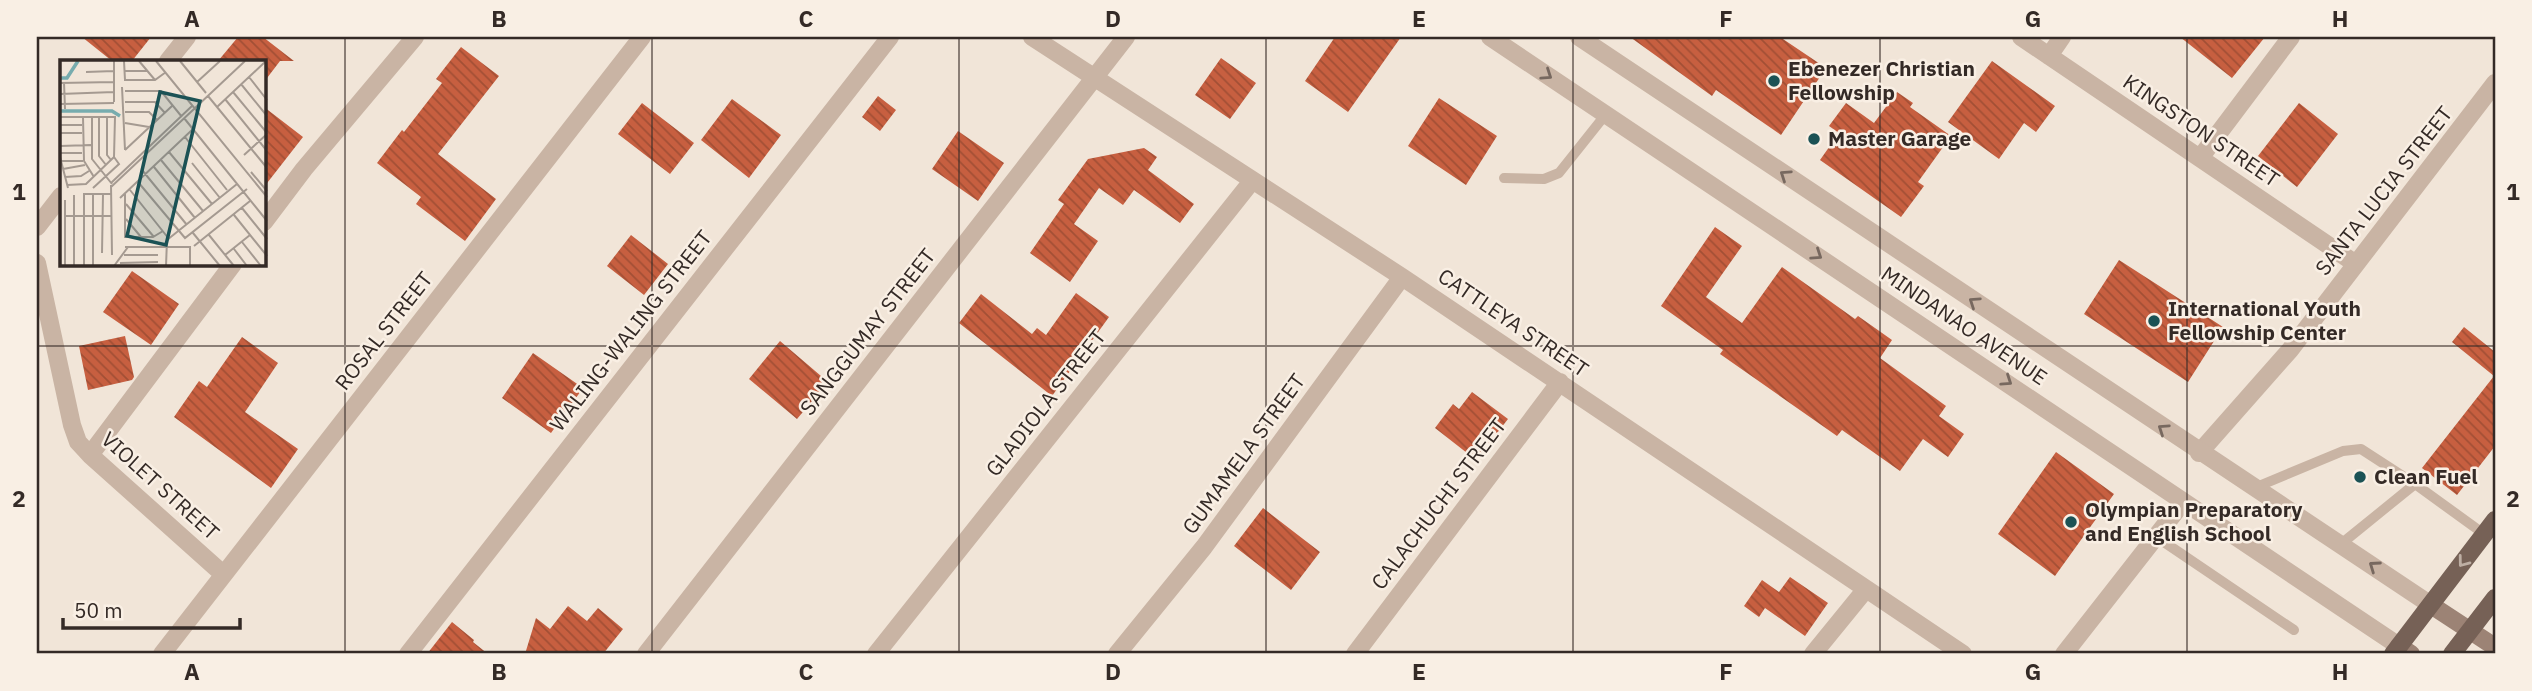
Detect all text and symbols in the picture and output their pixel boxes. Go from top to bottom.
text: A [184,3,200,33]
text: B [491,3,507,33]
text: C [799,3,814,33]
text: D [1105,3,1121,33]
text: E [1412,3,1426,33]
text: F [1719,3,1733,33]
text: G [2025,3,2041,33]
text: H [2332,3,2348,33]
place label: Ebenezer Christian Fellowship [1788,54,1975,106]
inset map [60,60,266,266]
one-way arrow [1539,66,1552,79]
street label: KINGSTON STREET [2118,67,2285,193]
marker: Ebenezer Christian Fellowship [1766,73,1782,89]
street label: SANTA LUCIA STREET [2308,100,2458,281]
place label: Master Garage [1828,124,1971,152]
marker: Master Garage [1806,131,1822,147]
one-way arrow [1780,171,1793,183]
text: 1 [12,176,26,206]
text: 1 [2506,176,2520,206]
street label: WALING-WALING STREET [543,224,718,437]
street label: SANGGUMAY STREET [793,242,941,421]
one-way arrow [1810,247,1823,260]
street label: MINDANAO AVENUE [1876,259,2053,391]
street label: CATTLEYA STREET [1433,261,1594,383]
street label: ROSAL STREET [328,265,438,395]
place label: International Youth Fellowship Center [2168,294,2361,346]
one-way arrow [1969,298,1982,310]
marker: International Youth Fellowship Center [2146,313,2162,329]
street label: GLADIOLA STREET [979,323,1112,482]
street label: GUMAMELA STREET [1175,368,1311,539]
one-way arrow [1999,373,2012,386]
street label: CALACHUCHI STREET [1364,412,1512,595]
street label: VIOLET STREET [96,425,226,546]
one-way arrow [2158,425,2171,437]
place label: Clean Fuel [2374,462,2478,490]
marker: Clean Fuel [2352,469,2368,485]
text: 2 [12,483,26,513]
text: 2 [2506,483,2520,513]
place label: Olympian Preparatory and English School [2085,495,2303,547]
marker: Olympian Preparatory and English School [2063,514,2079,530]
one-way arrow [2459,555,2471,567]
one-way arrow [2369,562,2382,574]
scale bar [63,586,240,630]
text: 50 m [74,596,123,624]
text: A [184,656,200,686]
text: B [491,656,507,686]
text: C [799,656,814,686]
text: D [1105,656,1121,686]
text: E [1412,656,1426,686]
text: F [1719,656,1733,686]
text: G [2025,656,2041,686]
text: H [2332,656,2348,686]

